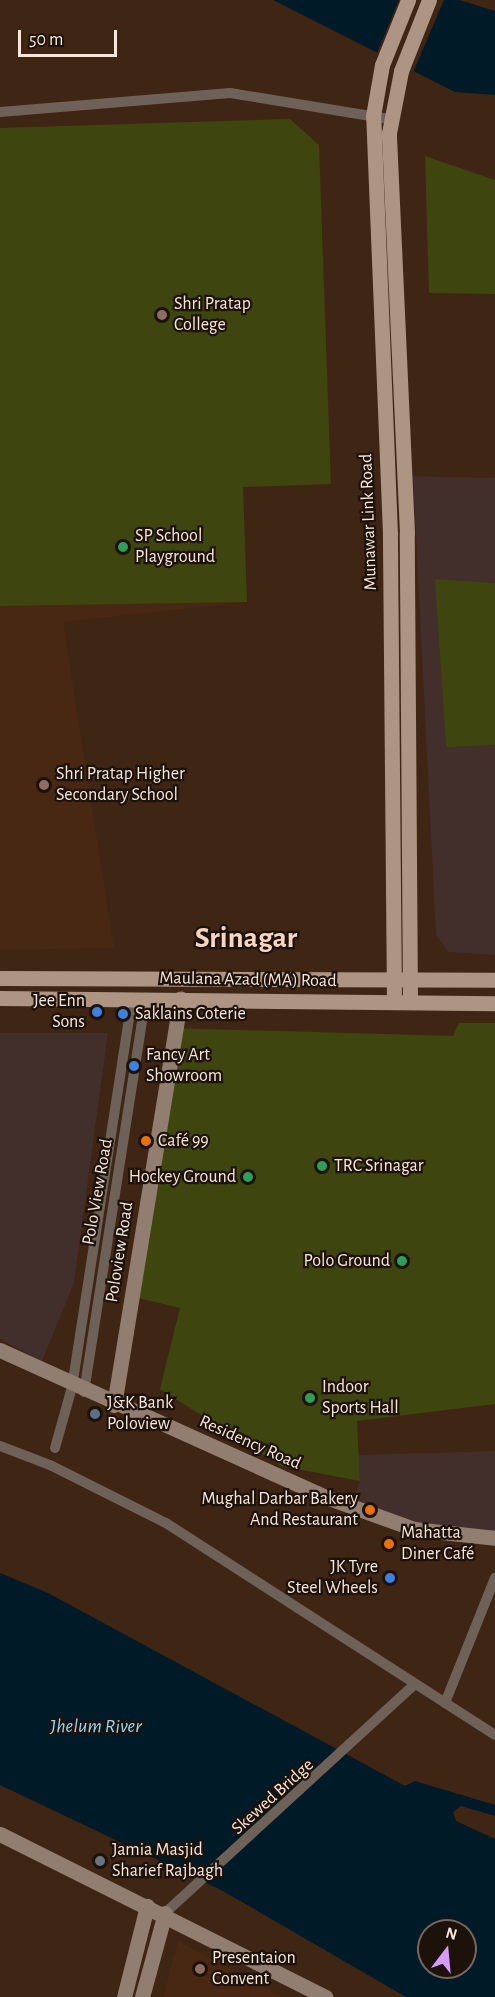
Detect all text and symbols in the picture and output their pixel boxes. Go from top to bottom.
scale bar [21,18,120,56]
text: 50 m [29,31,63,49]
place label: Shri Pratap College [174,294,251,336]
marker: Shri Pratap College [155,308,169,322]
street label: Munawar Link Road [356,453,382,591]
place label: SP School Playground [135,526,215,568]
marker: SP School Playground [116,540,130,554]
place label: Shri Pratap Higher Secondary School [56,764,185,806]
marker: Shri Pratap Higher Secondary School [37,778,51,792]
district label: Srinagar [195,920,297,956]
street label: Maulana Azad (MA) Road [159,968,337,992]
place label: Jee Enn Sons [33,991,85,1034]
place label: Saklains Coterie [135,1003,246,1025]
marker: Jee Enn Sons [90,1005,104,1019]
marker: Saklains Coterie [116,1007,130,1021]
place label: Fancy Art Showroom [146,1045,222,1088]
marker: Fancy Art Showroom [127,1059,141,1073]
place label: Café 99 [158,1130,209,1152]
marker: Café 99 [139,1134,153,1148]
street label: Polo View Road [78,1137,118,1247]
place label: TRC Srinagar [334,1155,424,1177]
marker: TRC Srinagar [315,1159,329,1173]
place label: Hockey Ground [129,1166,236,1188]
marker: Hockey Ground [241,1170,255,1184]
street label: Poloview Road [101,1200,139,1304]
place label: Polo Ground [304,1250,390,1272]
marker: Polo Ground [395,1254,409,1268]
place label: Indoor Sports Hall [322,1377,399,1420]
marker: Indoor Sports Hall [303,1391,317,1405]
place label: J&K Bank Poloview [107,1393,173,1436]
marker: J&K Bank Poloview [88,1407,102,1421]
street label: Residency Road [196,1411,304,1475]
place label: Mughal Darbar Bakery And Restaurant [201,1489,358,1532]
marker: Mughal Darbar Bakery And Restaurant [363,1503,377,1517]
place label: Mahatta Diner Café [401,1523,474,1565]
marker: Mahatta Diner Café [382,1537,396,1551]
place label: JK Tyre Steel Wheels [287,1557,378,1600]
marker: JK Tyre Steel Wheels [383,1571,397,1585]
water label: Jhelum River [50,1714,142,1738]
street label: Skewed Bridge [227,1754,319,1840]
place label: Jamia Masjid Sharief Rajbagh [112,1840,223,1882]
marker: Jamia Masjid Sharief Rajbagh [93,1854,107,1868]
north arrow [417,1919,477,1979]
text: N [444,1924,459,1943]
place label: Presentaion Convent [212,1948,296,1990]
marker: Presentaion Convent [193,1962,207,1976]

